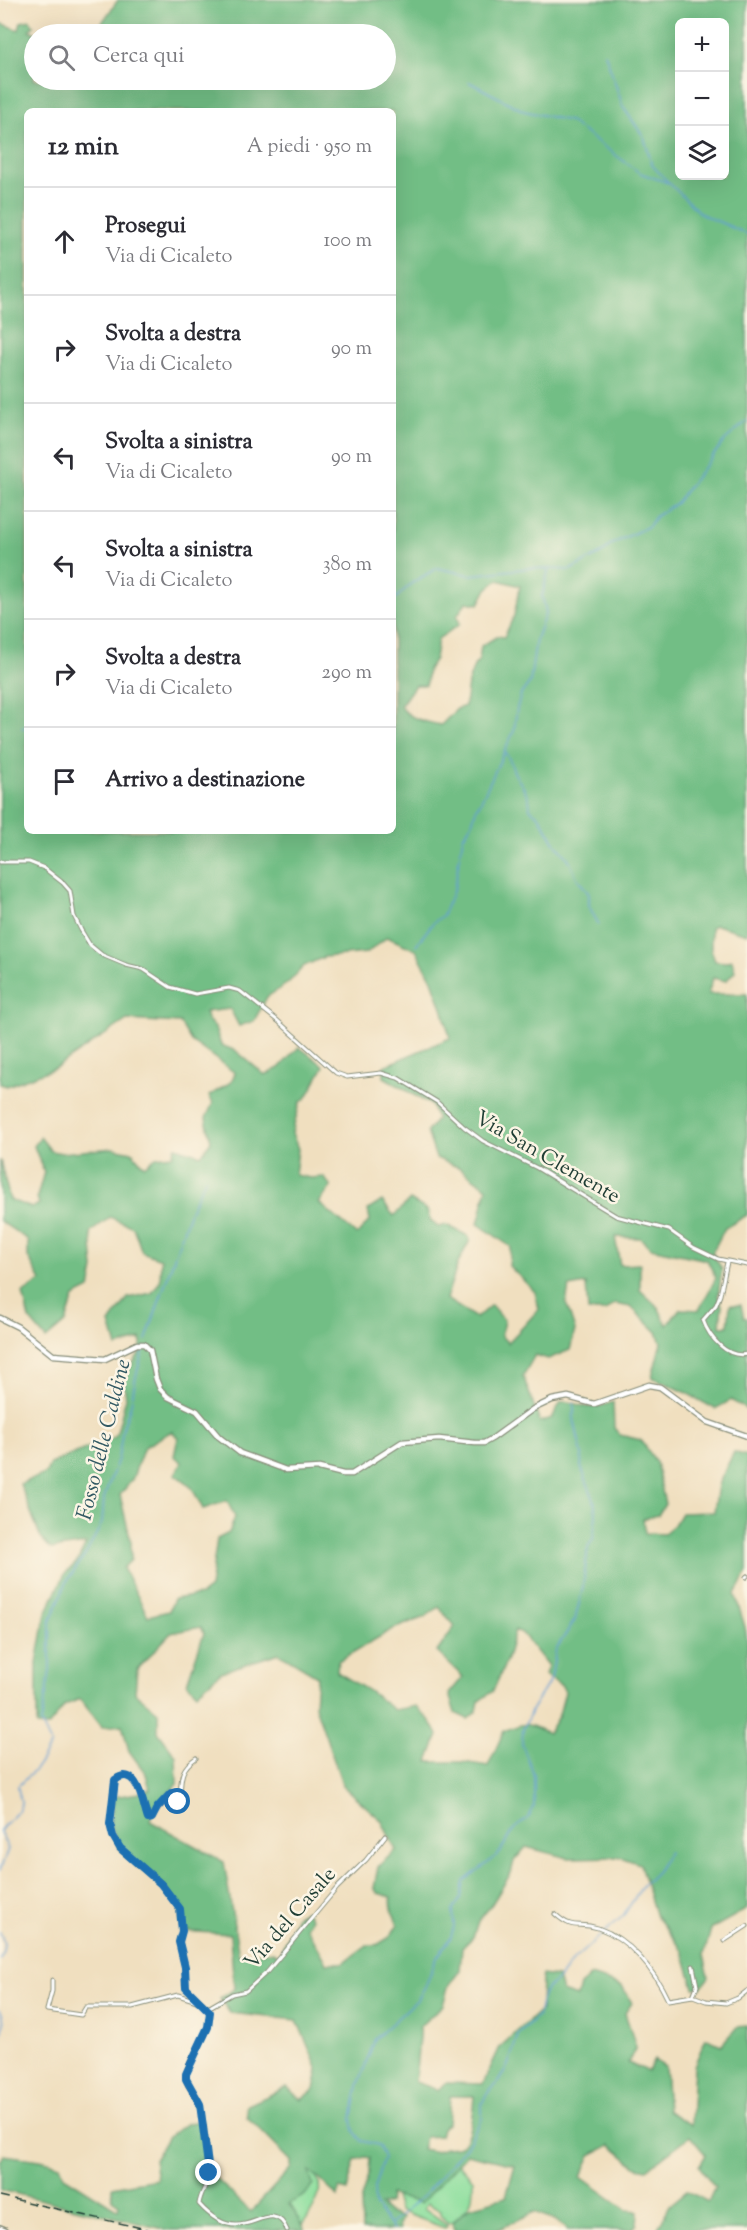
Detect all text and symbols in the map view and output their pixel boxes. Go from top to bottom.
map controls [675,18,729,180]
button: + [675,18,729,72]
search box [24,24,396,90]
icon: search [45,41,78,74]
text: Cerca qui [93,41,184,73]
button: − [675,72,729,126]
button: layers [675,126,729,180]
text: 12 min [48,129,119,166]
text: A piedi · 950 m [247,133,372,162]
text: Prosegui [105,211,186,243]
icon: ahead [48,225,81,258]
text: 100 m [323,227,372,256]
text: Via di Cicaleto [105,243,232,272]
text: Svolta a destra [105,319,241,351]
icon: right [48,333,81,366]
text: 90 m [331,335,372,364]
text: Via di Cicaleto [105,351,232,380]
text: Svolta a sinistra [105,427,253,459]
icon: left [48,441,81,474]
text: 90 m [331,443,372,472]
text: Via di Cicaleto [105,459,232,488]
text: Svolta a sinistra [105,535,253,567]
icon: left [48,549,81,582]
text: 380 m [323,551,372,580]
text: Via di Cicaleto [105,567,232,596]
text: Svolta a destra [105,643,241,675]
icon: right [48,657,81,690]
text: 290 m [322,659,372,688]
text: Via di Cicaleto [105,675,232,704]
icon: arrive [48,765,81,798]
text: Arrivo a destinazione [105,765,305,797]
street label: Via San Clemente [469,1104,625,1212]
water label: Fosso delle Caldine [70,1356,141,1524]
route start [164,1788,190,1814]
street label: Via del Casale [238,1861,344,1977]
route end [195,2159,221,2185]

